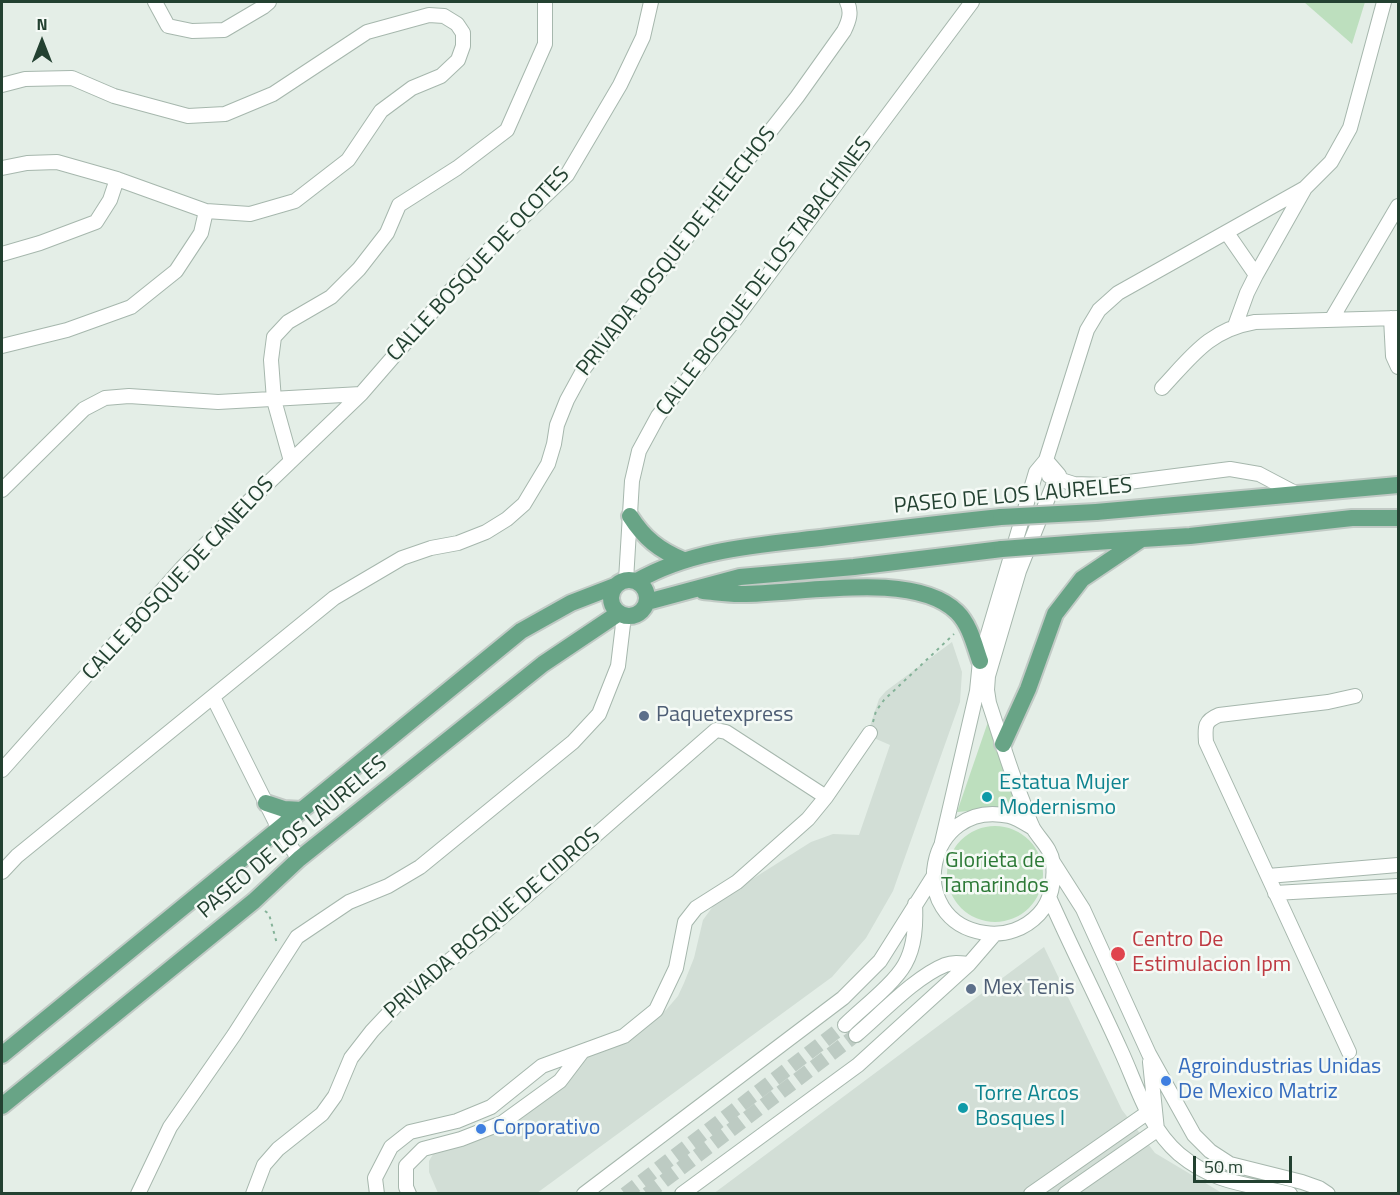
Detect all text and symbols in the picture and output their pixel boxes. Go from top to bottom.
north arrow [12,12,72,72]
text: N [36,12,48,36]
street label: PRIVADA BOSQUE DE HELECHOS [572,122,782,382]
street label: CALLE BOSQUE DE LOS TABACHINES [651,132,879,422]
street label: CALLE BOSQUE DE OCOTES [382,162,576,368]
street label: CALLE BOSQUE DE CANELOS [78,472,280,686]
street label: PASEO DE LOS LAURELES [893,473,1133,521]
place label: Paquetexpress [656,703,793,729]
marker: Paquetexpress [637,709,651,723]
street label: PASEO DE LOS LAURELES [193,751,393,925]
place label: Estatua Mujer Modernismo [999,771,1129,822]
marker: Estatua Mujer Modernismo [980,790,994,804]
street label: PRIVADA BOSQUE DE CIDROS [380,823,606,1025]
park label: Glorieta de Tamarindos [941,849,1049,900]
place label: Centro De Estimulacion Ipm [1132,928,1291,980]
marker: Centro De Estimulacion Ipm [1109,945,1127,963]
place label: Mex Tenis [983,976,1075,1002]
marker: Mex Tenis [964,982,978,996]
place label: Agroindustrias Unidas De Mexico Matriz [1178,1055,1381,1106]
marker: Agroindustrias Unidas De Mexico Matriz [1159,1074,1173,1088]
place label: Torre Arcos Bosques I [975,1082,1079,1134]
marker: Torre Arcos Bosques I [956,1101,970,1115]
place label: Corporativo [493,1116,600,1142]
marker: Corporativo [474,1122,488,1136]
scale bar [1196,1144,1295,1182]
text: 50 m [1204,1153,1243,1180]

